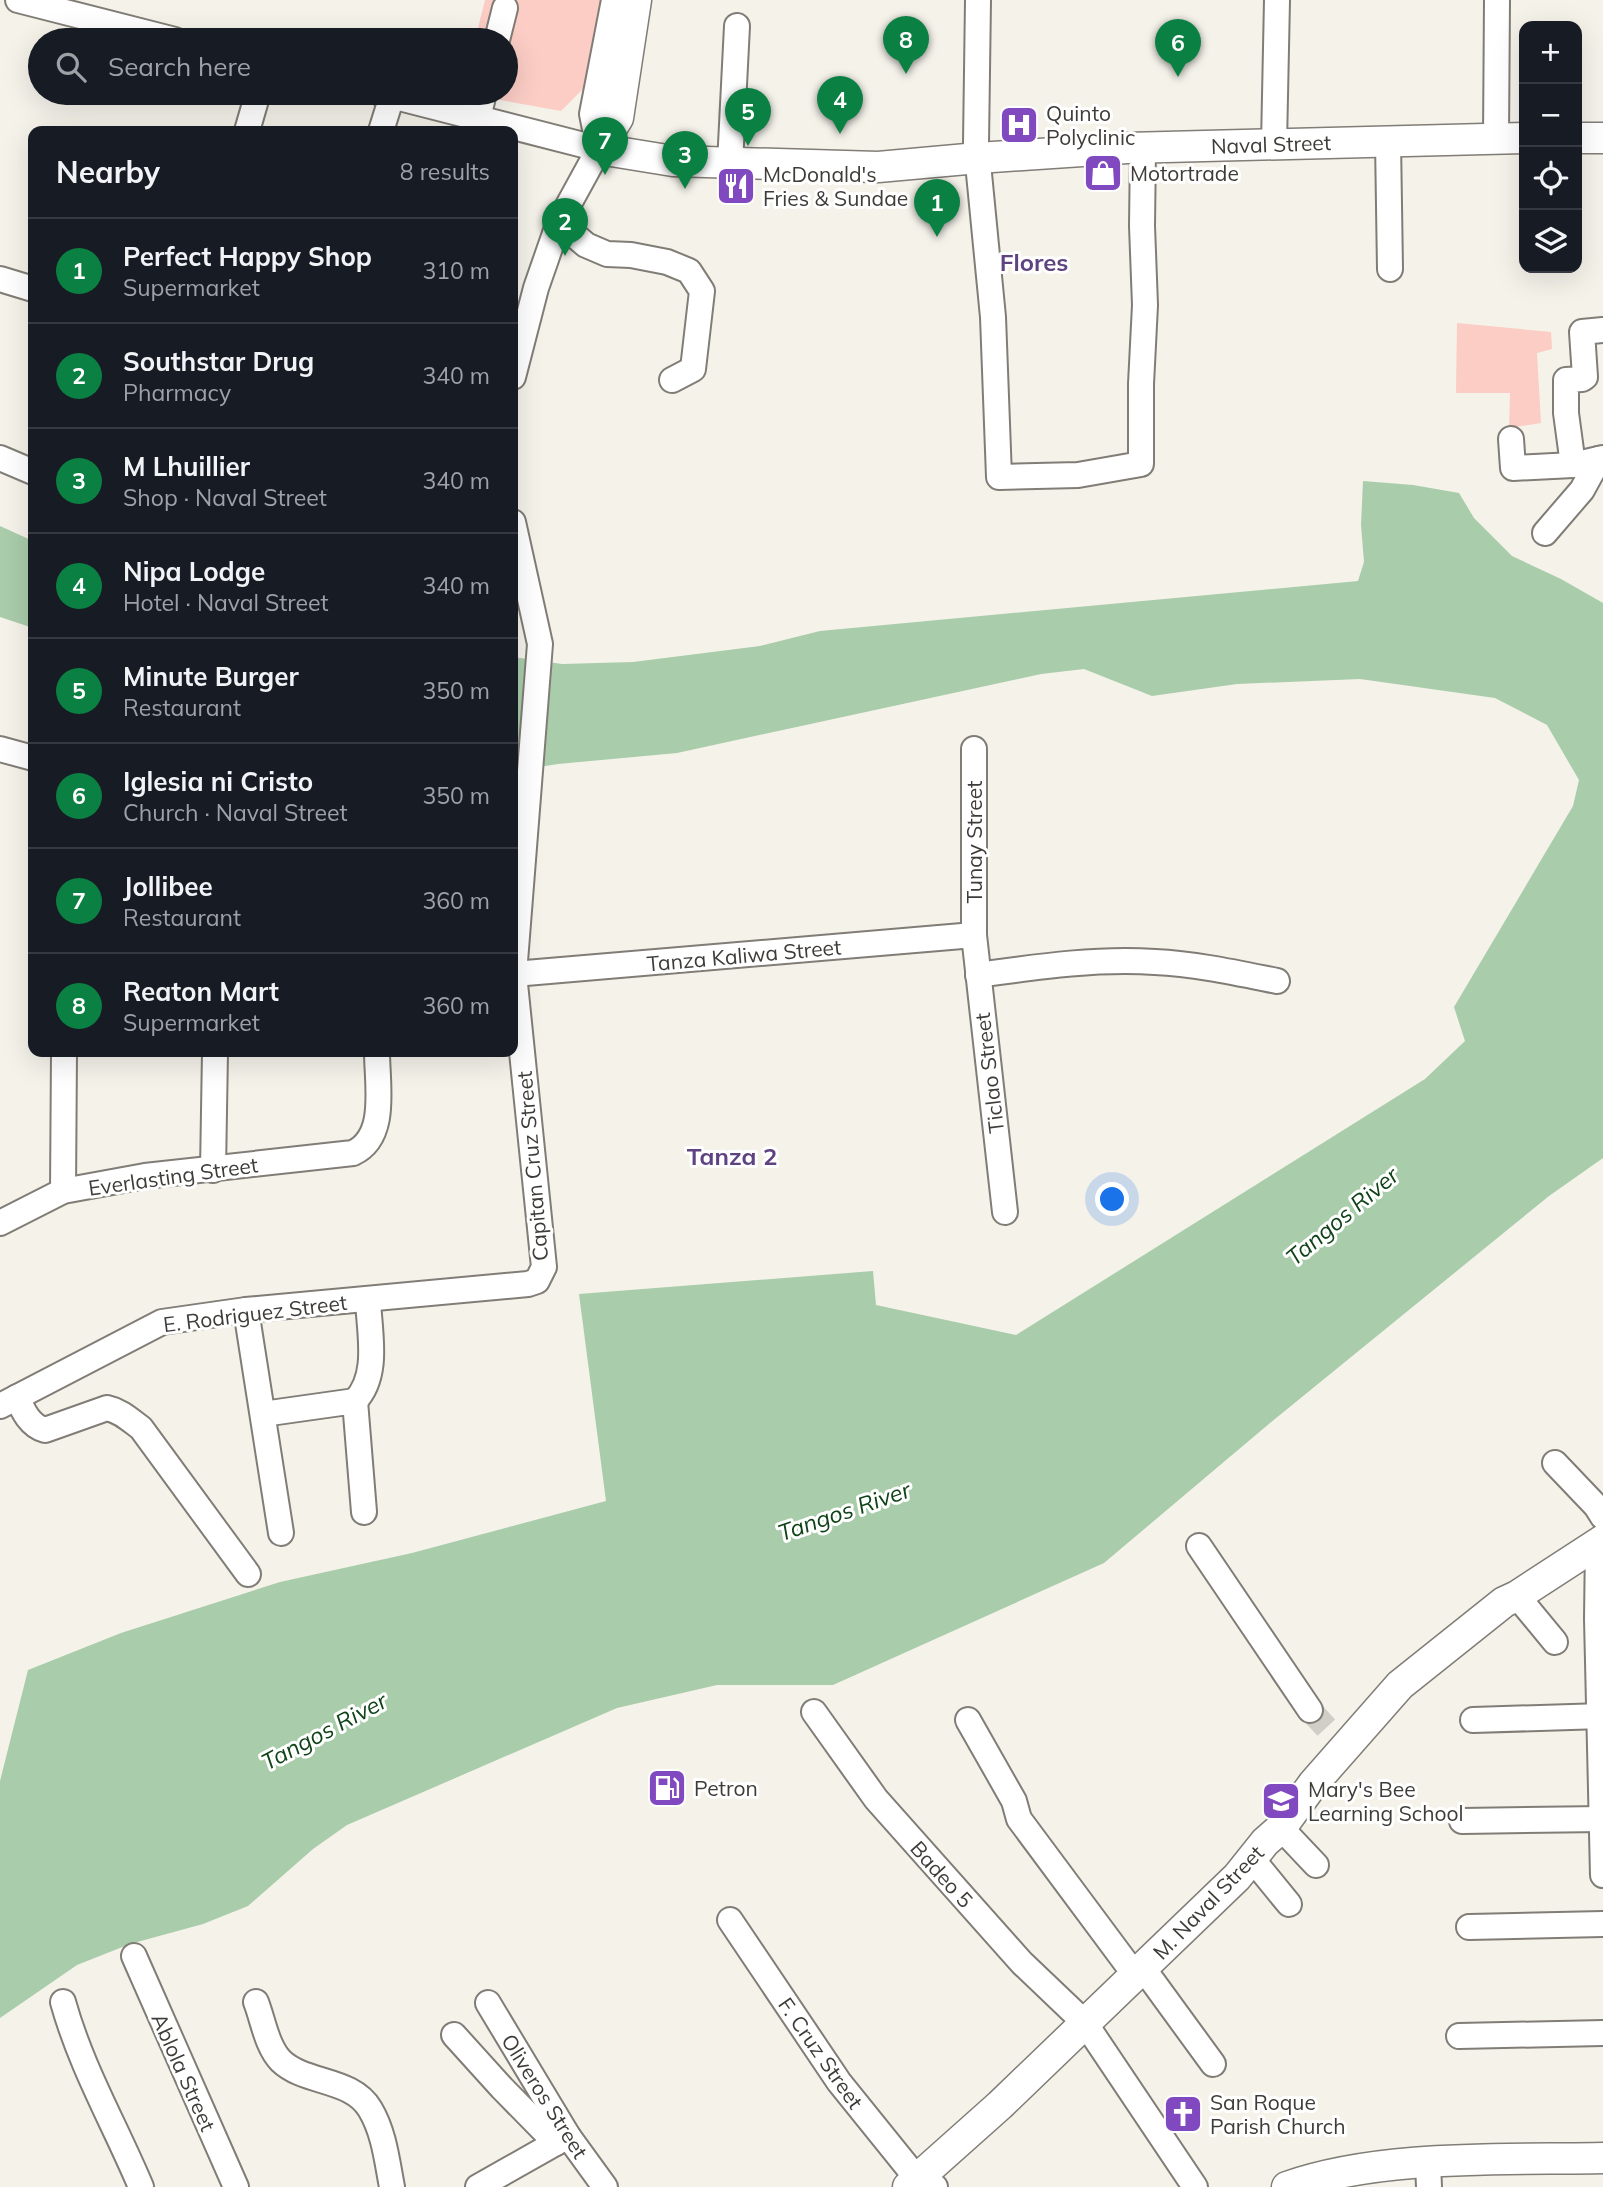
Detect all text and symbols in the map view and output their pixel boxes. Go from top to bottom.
pin: 8 [883,16,929,74]
pin: 6 [1155,19,1201,77]
map controls [1519,21,1582,273]
button: + [1519,21,1582,84]
search box [28,28,518,105]
icon: search [52,48,90,86]
text: Search here [108,50,251,83]
pin: 4 [817,76,863,134]
button: − [1519,84,1582,147]
pin: 5 [725,88,771,146]
place label: Quinto Polyclinic [1046,100,1135,150]
hospital icon: Quinto Polyclinic [998,104,1040,146]
pin: 7 [582,117,628,175]
street label: Naval Street [1210,129,1332,159]
pin: 3 [662,131,708,189]
button: locate [1519,147,1582,210]
shop icon: Motortrade [1082,152,1124,194]
text: Nearby [56,153,160,191]
text: 8 results [400,157,490,186]
place label: Motortrade [1130,160,1239,186]
place label: McDonald's Fries & Sundae [763,161,908,211]
restaurant icon: McDonald's Fries & Sundae [715,165,757,207]
pin: 1 [914,179,960,237]
pin: 2 [542,198,588,256]
button: layers [1519,210,1582,273]
text: Perfect Happy Shop [123,240,372,273]
district label: Flores [1000,247,1068,277]
text: 1 [72,256,86,285]
text: 310 m [422,256,490,285]
text: Supermarket [123,273,260,302]
text: Southstar Drug [123,345,314,378]
text: 2 [72,361,86,390]
text: 340 m [422,361,490,390]
text: Pharmacy [123,378,231,407]
text: M Lhuillier [123,450,250,483]
text: 3 [72,466,86,495]
text: 340 m [422,466,490,495]
text: Shop · Naval Street [123,483,327,512]
text: Nipa Lodge [123,555,265,588]
text: 4 [72,571,86,600]
text: 340 m [422,571,490,600]
text: Hotel · Naval Street [123,588,329,617]
text: Minute Burger [123,660,299,693]
text: 5 [72,676,86,705]
text: 350 m [422,676,490,705]
text: Restaurant [123,693,241,722]
text: Iglesia ni Cristo [123,765,313,798]
text: 6 [72,781,86,810]
text: 350 m [422,781,490,810]
street label: Tunay Street [961,781,987,903]
text: Church · Naval Street [123,798,348,827]
text: Jollibee [123,870,213,903]
text: 7 [72,886,86,915]
text: 360 m [422,886,490,915]
text: Restaurant [123,903,241,932]
street label: Tanza Kaliwa Street [646,934,842,976]
text: Reaton Mart [123,975,279,1008]
text: 8 [72,991,86,1020]
text: 360 m [422,991,490,1020]
text: Supermarket [123,1008,260,1037]
street label: Ticlao Street [969,1011,1009,1135]
street label: Capitan Cruz Street [511,1070,553,1262]
district label: Tanza 2 [687,1141,777,1171]
street label: Everlasting Street [87,1151,259,1201]
water label: Tangos River [1280,1159,1405,1272]
your location [1095,1182,1129,1216]
street label: E. Rodriguez Street [162,1289,348,1337]
water label: Tangos River [774,1474,916,1547]
water label: Tangos River [256,1685,393,1776]
fuel station icon: Petron [646,1767,688,1809]
place label: Petron [694,1775,758,1801]
place label: Mary's Bee Learning School [1308,1776,1464,1826]
school or university icon: Mary's Bee Learning School [1260,1780,1302,1822]
street label: Badeo 5 [905,1835,979,1913]
street label: M. Naval Street [1147,1840,1269,1964]
street label: F. Cruz Street [773,1992,869,2114]
street label: Ablola Street [146,2009,222,2135]
street label: Oliveros Street [496,2029,594,2163]
place label: San Roque Parish Church [1210,2089,1346,2139]
church icon: San Roque Parish Church [1162,2093,1204,2135]

